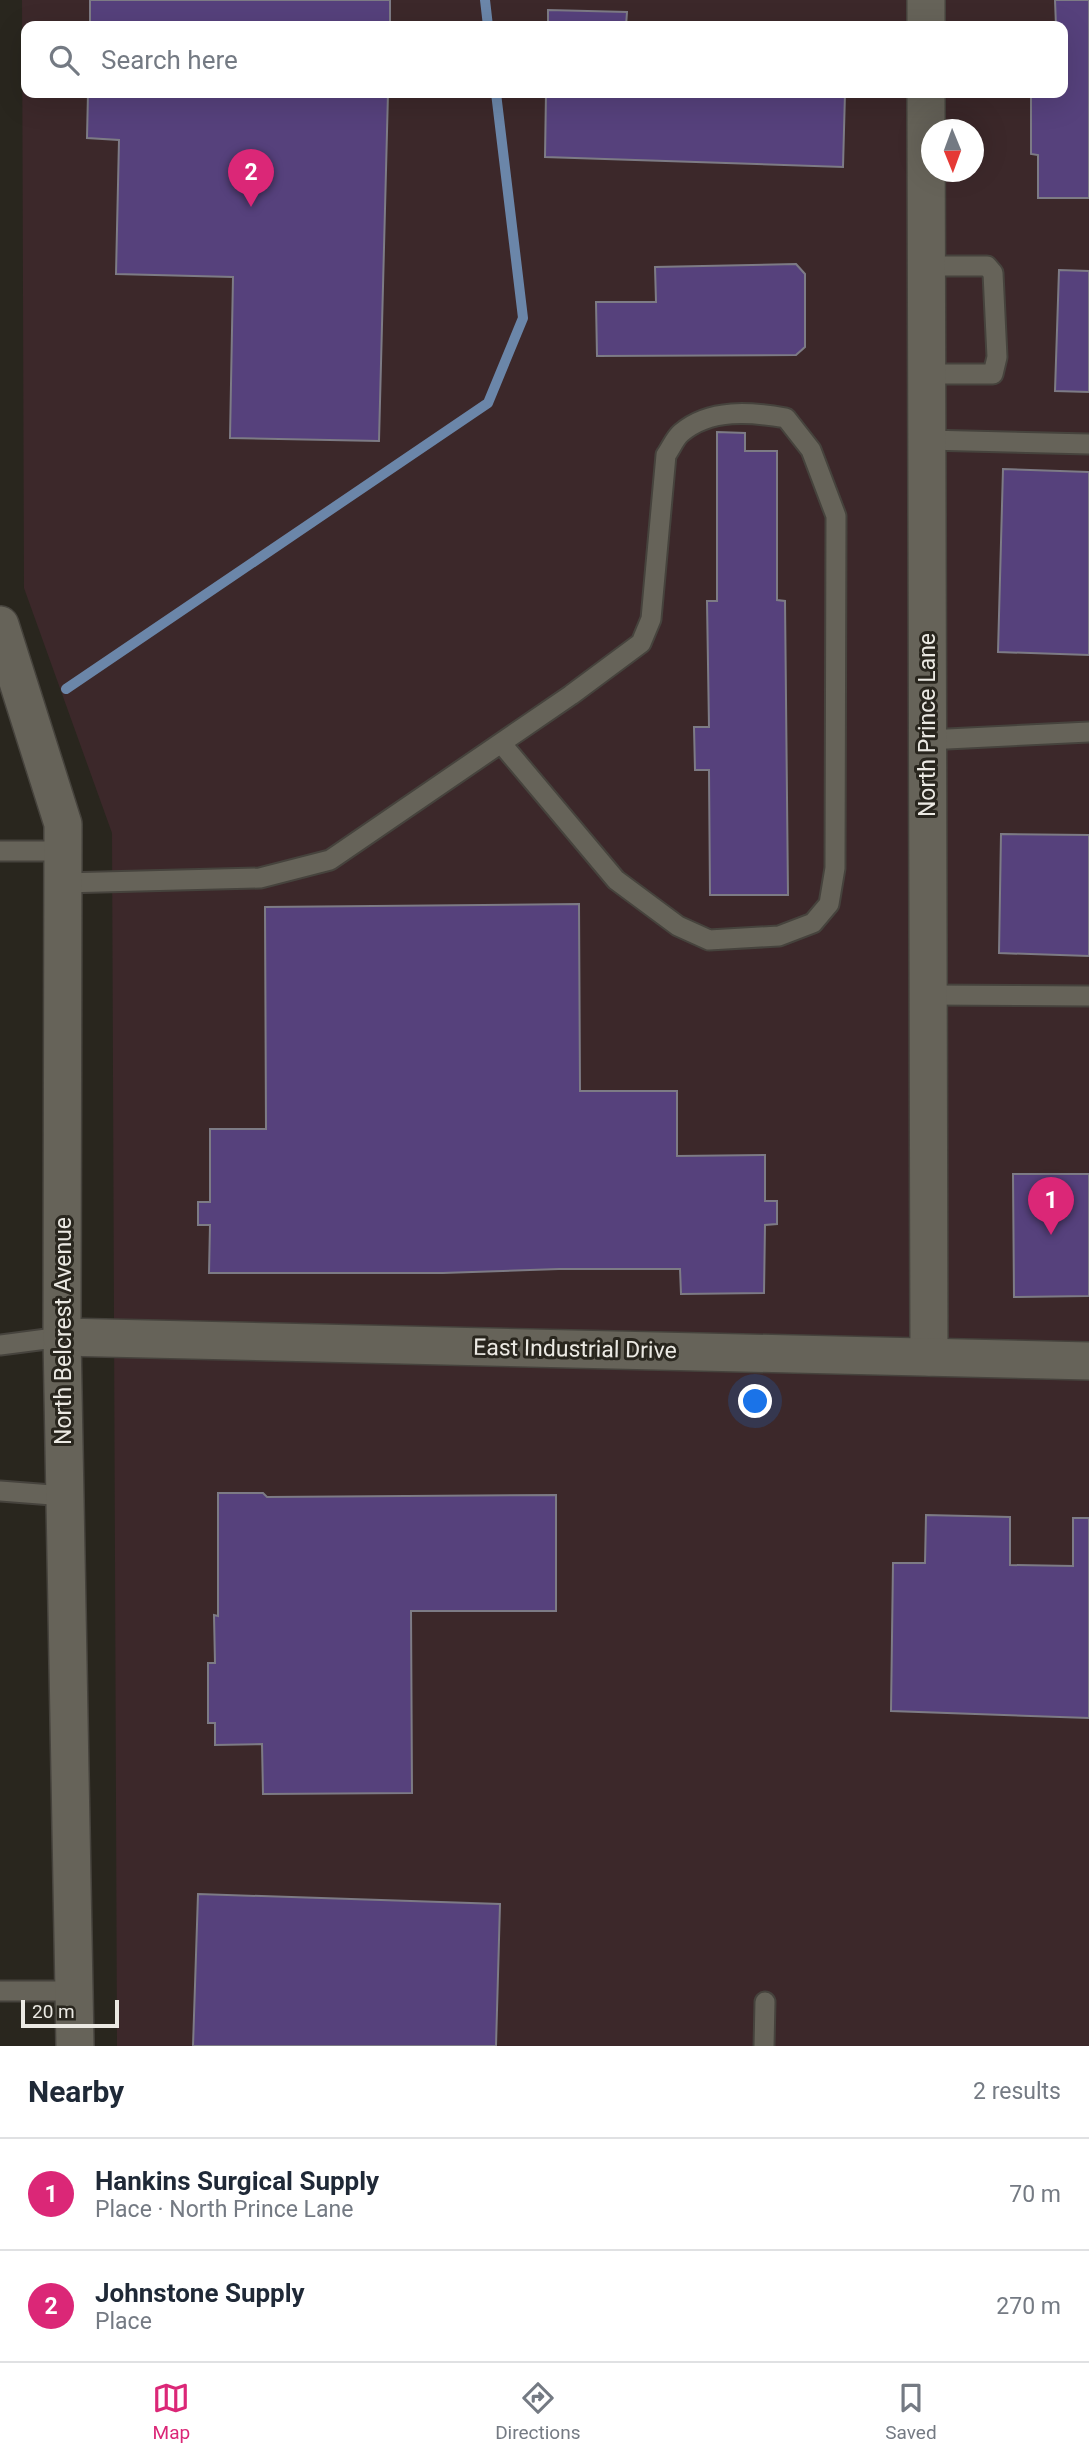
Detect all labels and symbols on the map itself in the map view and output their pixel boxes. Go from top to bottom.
north arrow [921,119,984,182]
pin: 2 [228,149,274,207]
street label: North Prince Lane [914,633,941,817]
pin: 1 [1028,1177,1074,1235]
street label: North Belcrest Avenue [50,1217,77,1445]
street label: East Industrial Drive [473,1334,677,1364]
your location [738,1384,772,1418]
scale bar [21,1997,119,2029]

